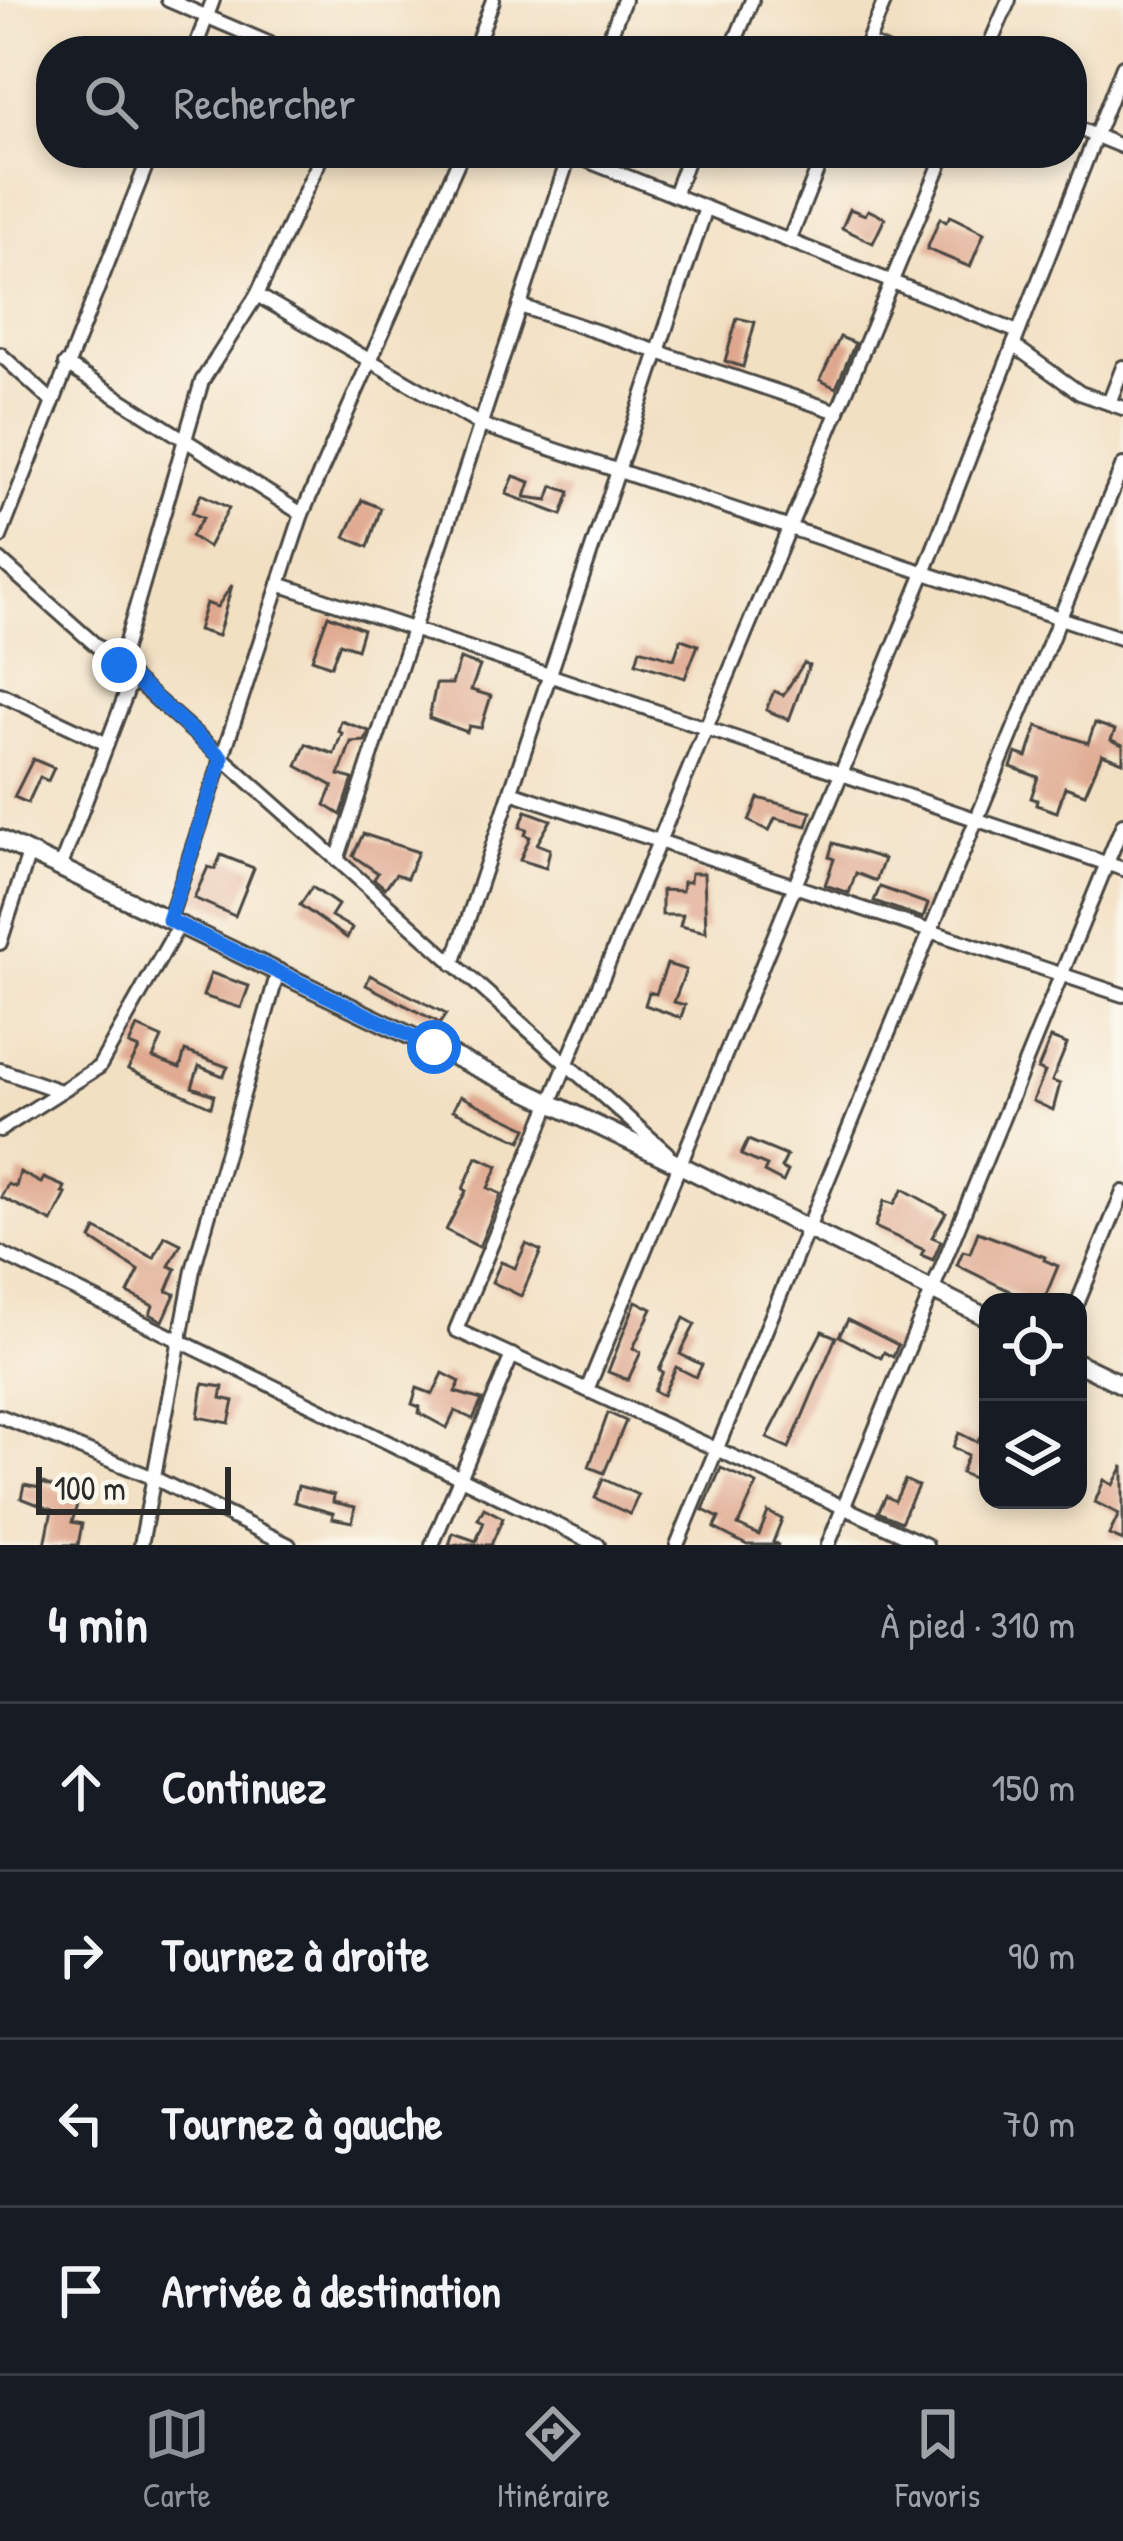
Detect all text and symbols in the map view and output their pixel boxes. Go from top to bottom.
search box [36,36,1087,168]
icon: search [78,69,144,135]
text: Rechercher [174,72,356,133]
route end [92,638,146,692]
route start [407,1020,461,1074]
map controls [979,1293,1087,1509]
button: locate [979,1293,1087,1401]
button: layers [979,1401,1087,1509]
scale bar [36,1461,231,1514]
text: 100 m [54,1466,126,1510]
text: 4 min [48,1589,148,1658]
text: À pied · 310 m [881,1597,1075,1650]
icon: ahead [48,1754,114,1820]
text: Continuez [162,1756,326,1817]
text: 150 m [991,1760,1075,1813]
icon: right [48,1922,114,1988]
text: Tournez à droite [162,1924,429,1985]
text: 90 m [1008,1928,1075,1981]
icon: left [48,2090,114,2156]
text: Tournez à gauche [162,2092,442,2153]
text: 70 m [1003,2096,1075,2149]
icon: arrive [48,2258,114,2324]
text: Arrivée à destination [162,2260,501,2321]
tab: Carte [143,2401,211,2517]
tab: Itinéraire [497,2401,610,2517]
tab: Favoris [896,2401,980,2517]

